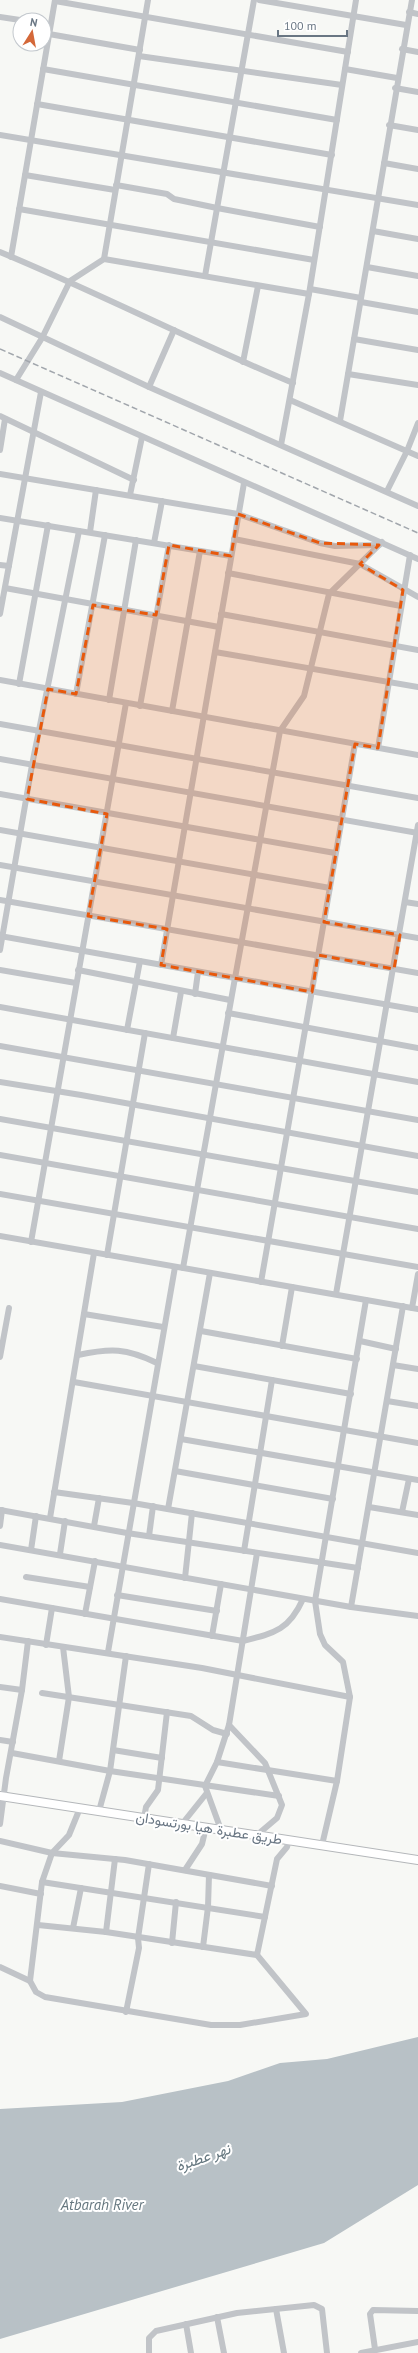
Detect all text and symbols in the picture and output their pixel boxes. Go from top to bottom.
north arrow [12,12,52,52]
scale bar [278,12,347,38]
text: N [29,15,39,30]
text: 100 m [284,18,317,33]
street label: طريق عطبرة هيا بورتسودان [135,1808,283,1848]
water label: نهر عطبرة [173,2139,233,2175]
water label: Atbarah River [60,2195,144,2214]

